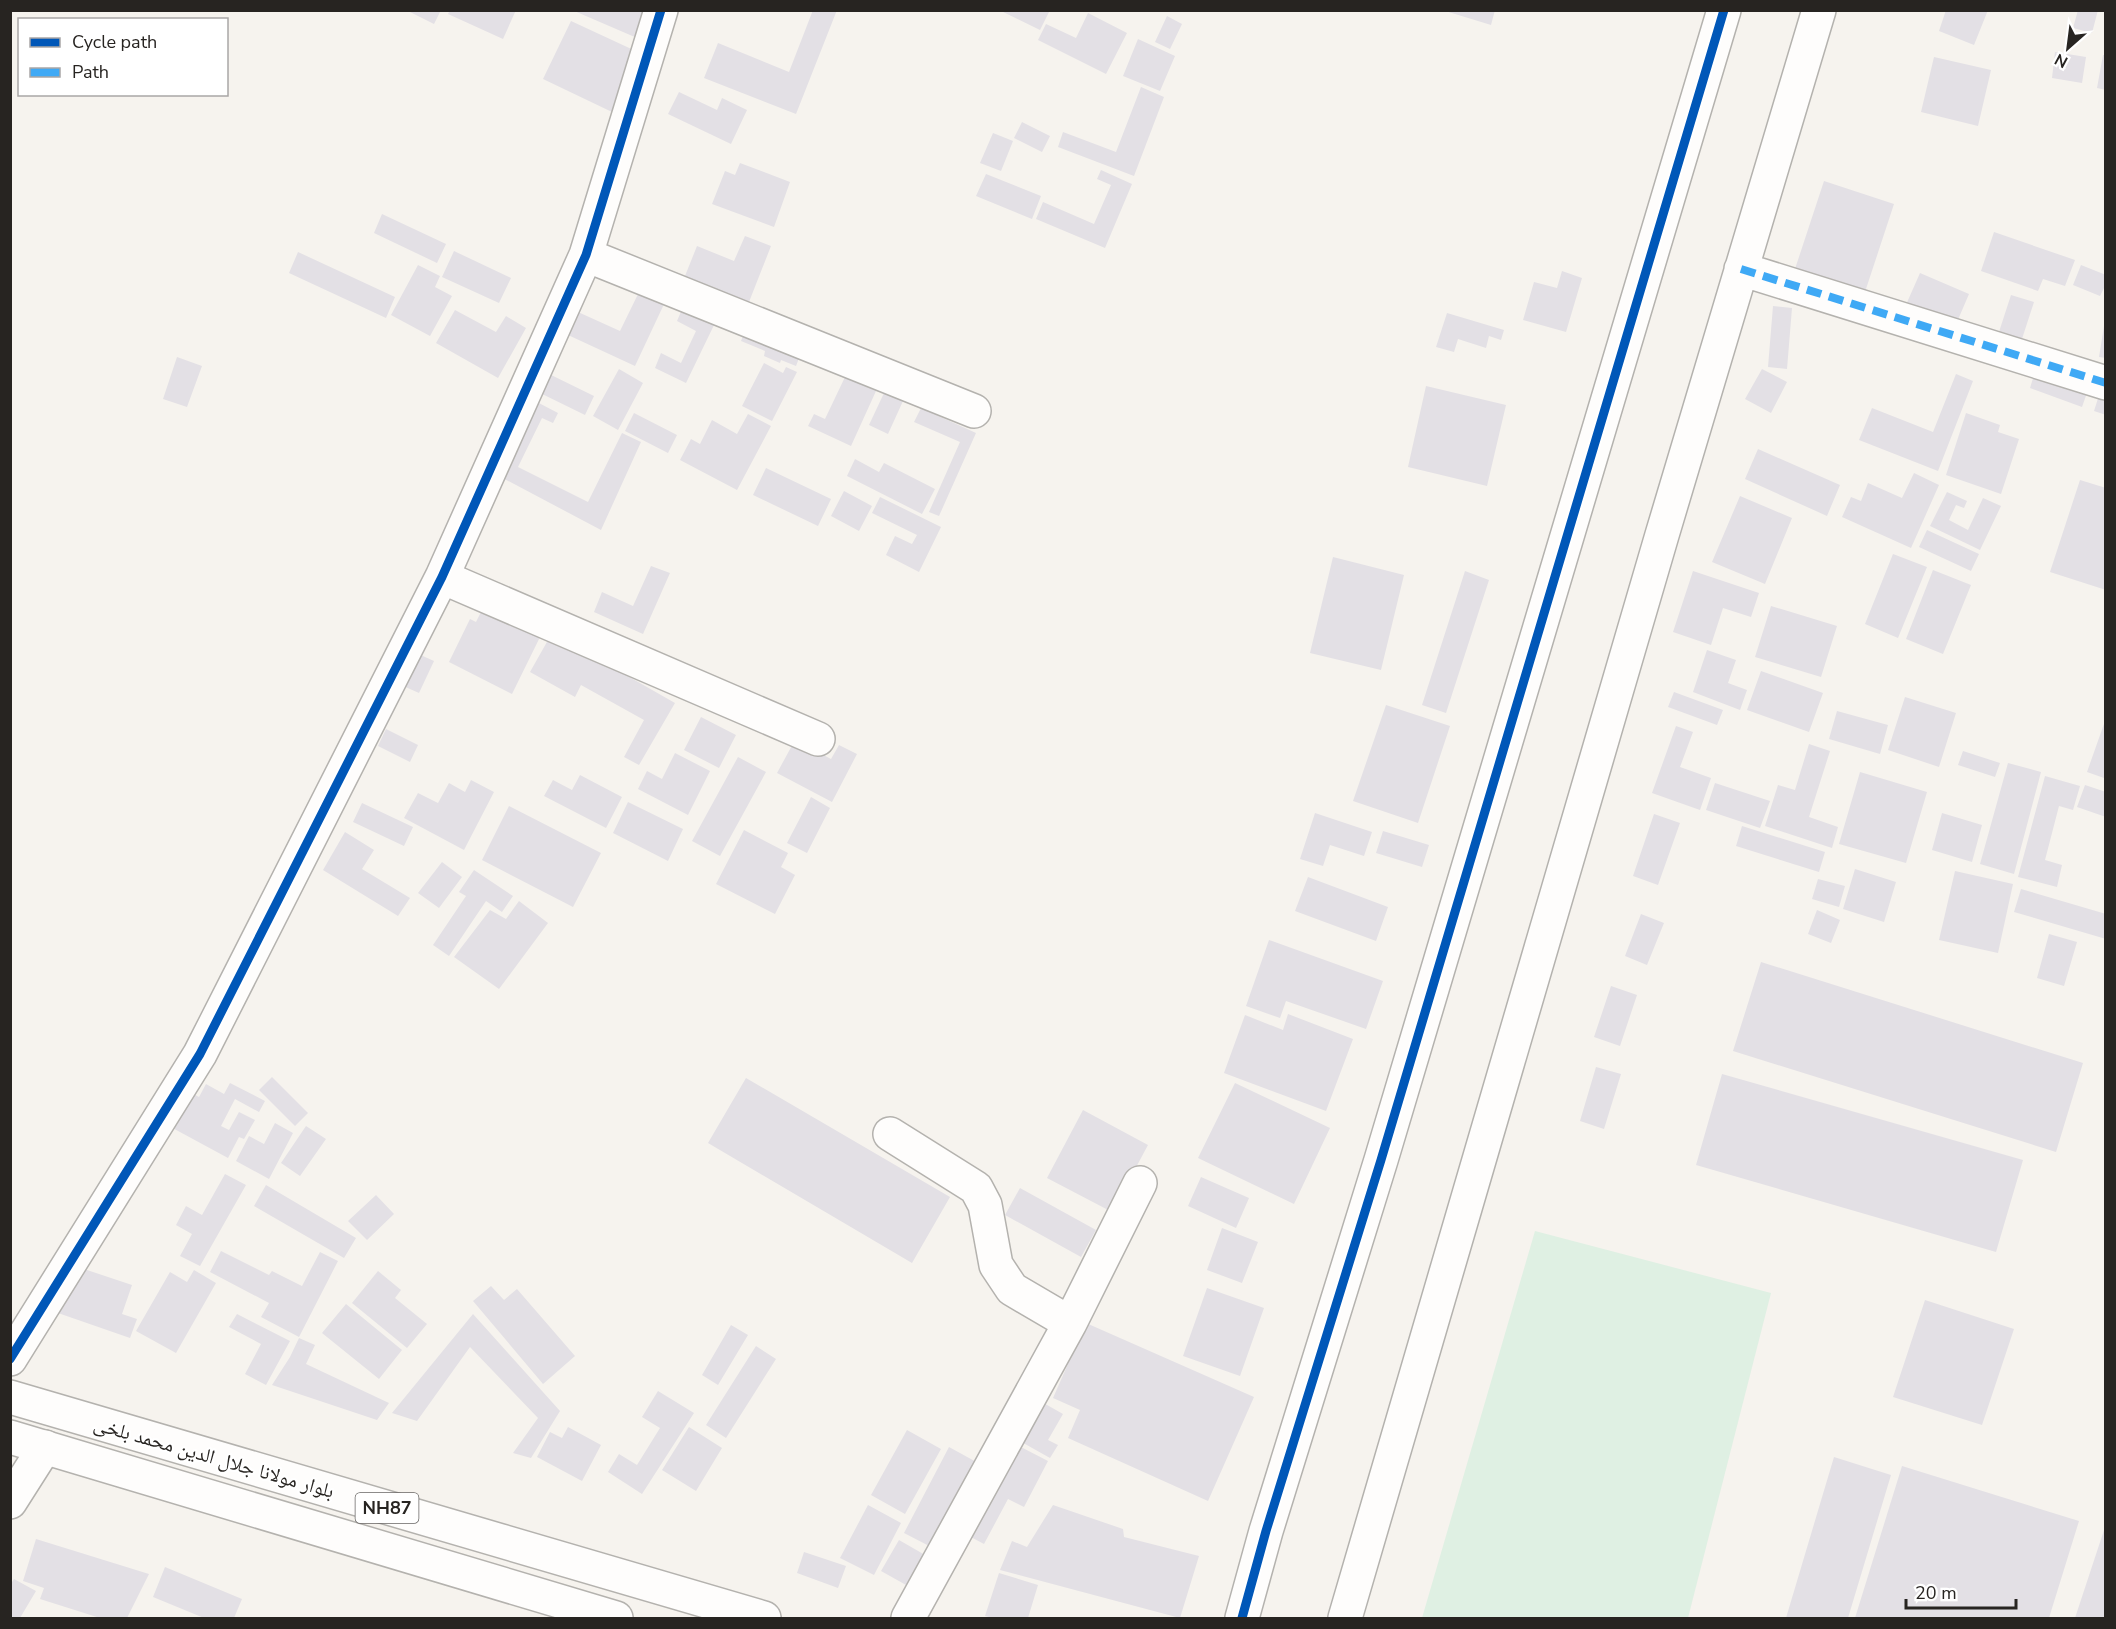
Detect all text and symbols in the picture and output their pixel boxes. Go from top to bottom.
legend [18,18,228,96]
north arrow [2038,18,2098,78]
text: Cycle path [72,30,157,54]
text: N [2051,48,2072,73]
text: Path [72,60,109,84]
street label: بلوار مولانا جلال الدین محمد بلخی [91,1410,337,1505]
road number: NH87 [356,1493,418,1523]
scale bar [1906,1572,2016,1610]
text: 20 m [1915,1581,1957,1605]

